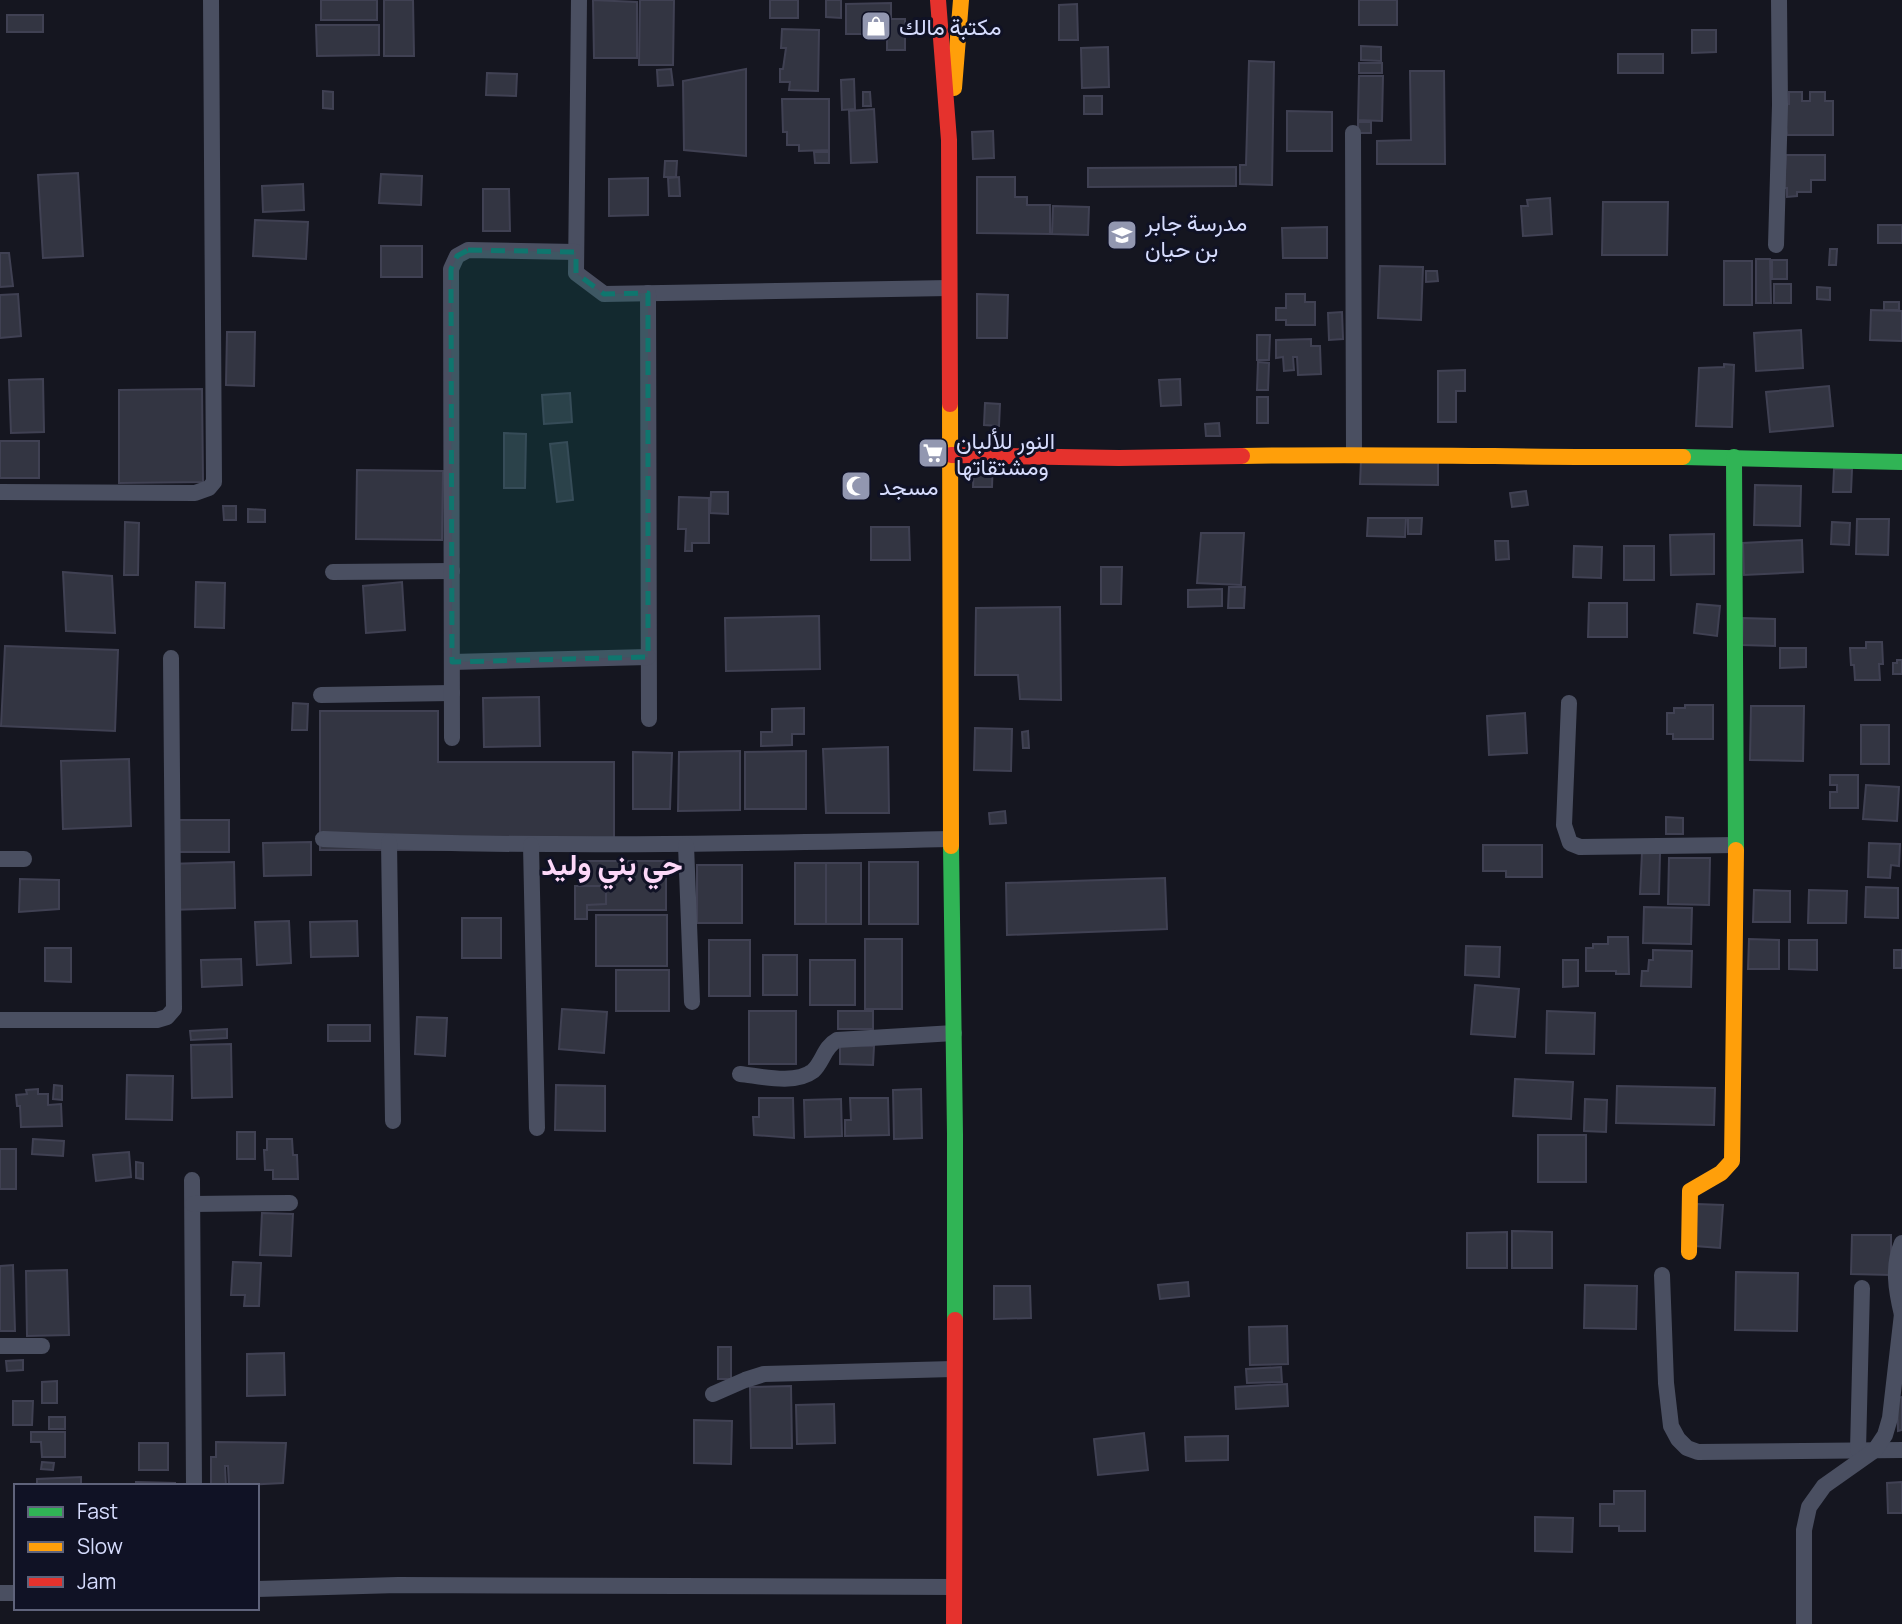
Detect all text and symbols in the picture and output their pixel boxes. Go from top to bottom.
shop icon: مكتبة مالك [859,9,893,43]
place label: مكتبة مالك [899,10,1002,42]
place label: مدرسة جابر بن حيان [1144,206,1247,264]
school or university icon: مدرسة جابر بن حيان [1105,218,1139,252]
place label: النور للألبان ومشتقاتها [956,424,1055,482]
supermarket icon: النور للألبان ومشتقاتها [916,436,950,470]
mosque icon: مسجد [839,469,873,503]
place label: مسجد [879,470,939,502]
district label: حي بني وليد [541,843,683,890]
legend [14,1484,259,1610]
text: Fast [77,1497,118,1525]
text: Slow [77,1532,123,1560]
text: Jam [77,1567,116,1595]

